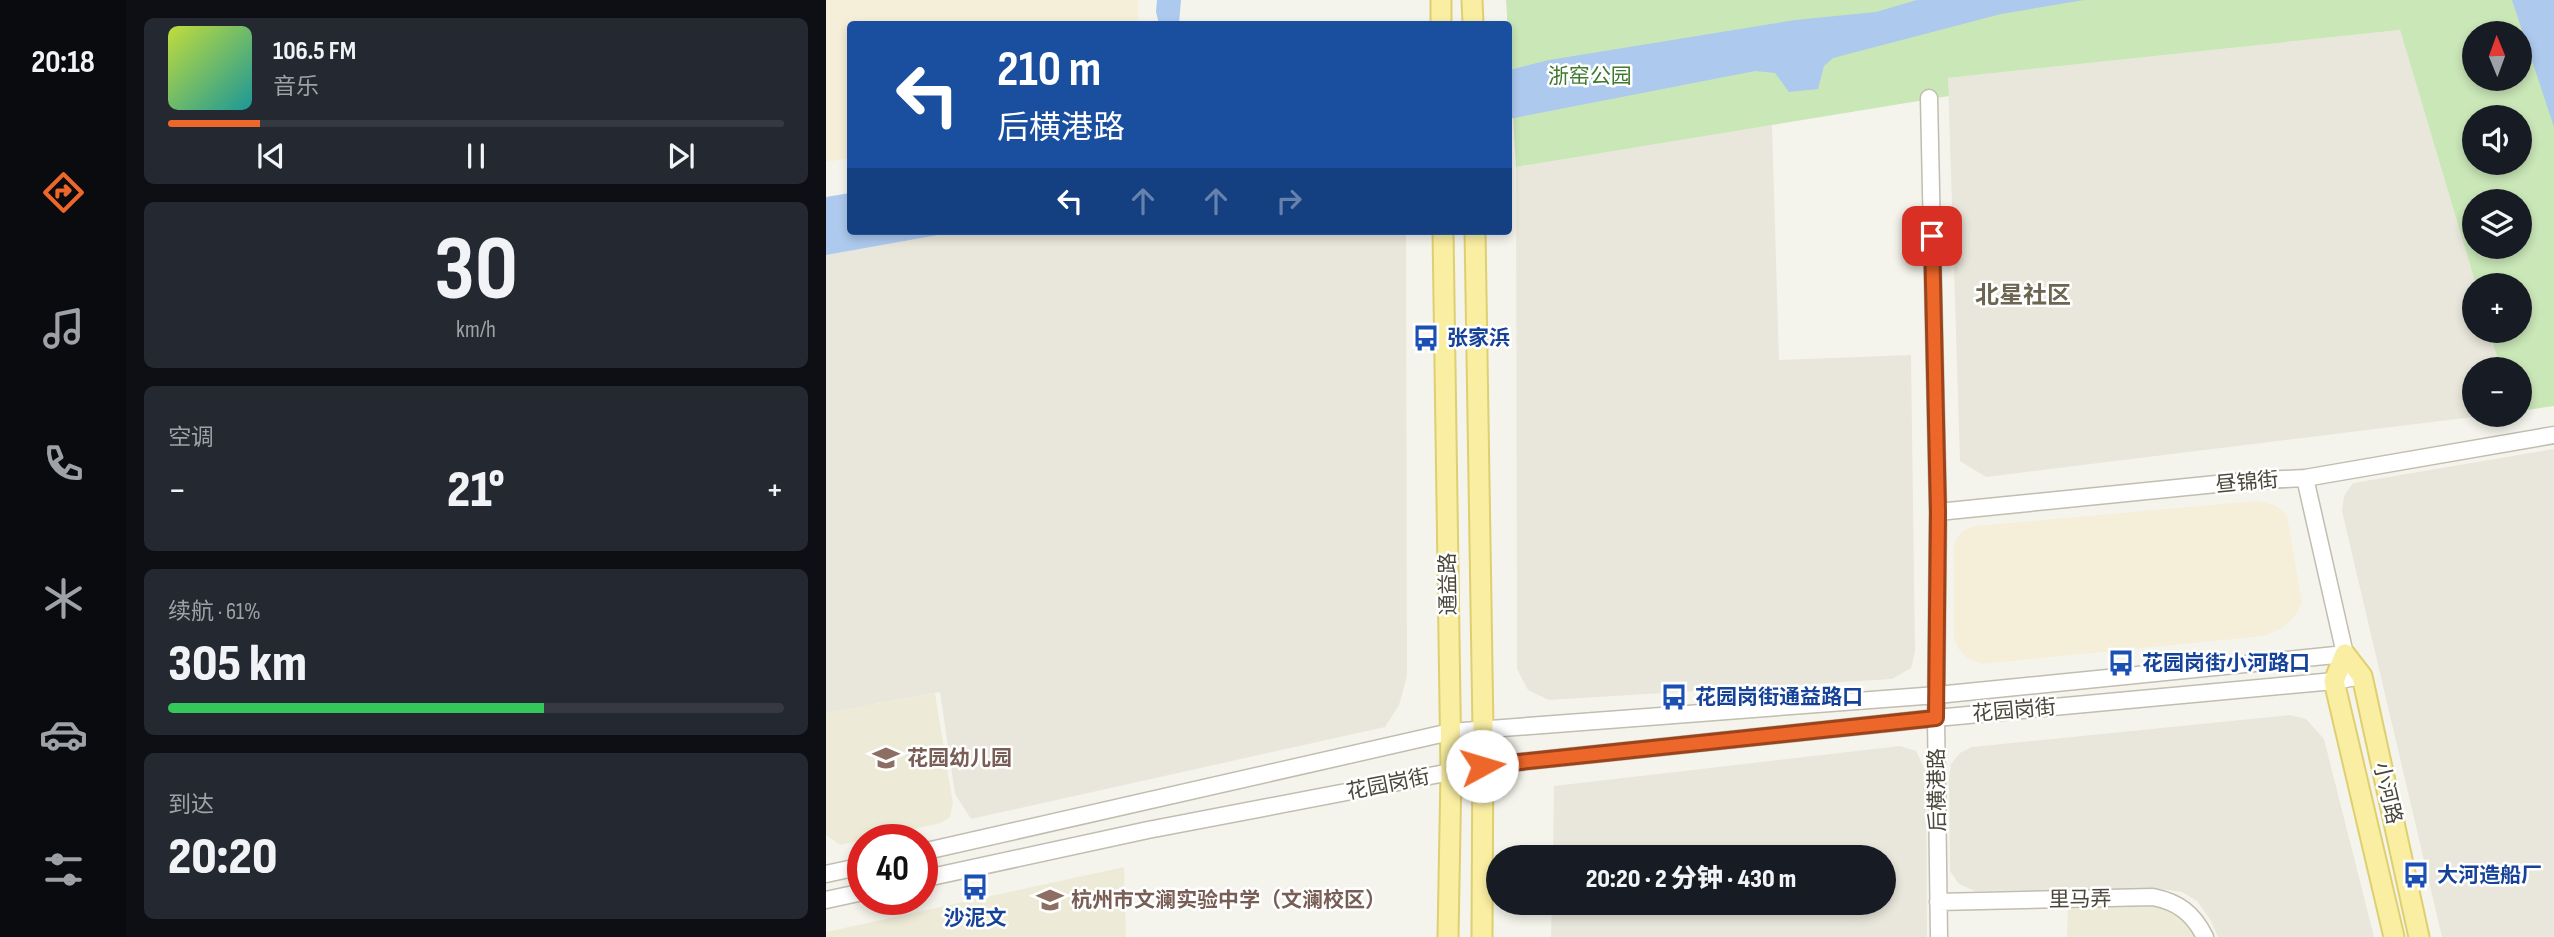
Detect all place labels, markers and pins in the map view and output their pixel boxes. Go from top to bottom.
pin [1902,206,1962,266]
bus stop icon: 张家浜 [1411,323,1441,353]
place label: 张家浜 [1447,326,1510,351]
bus stop icon: 花园岗街小河路口 [2106,648,2136,678]
place label: 花园岗街小河路口 [2142,651,2310,676]
bus stop icon: 花园岗街通益路口 [1659,682,1689,712]
place label: 花园岗街通益路口 [1695,685,1863,710]
school or university icon: 花园幼儿园 [871,743,901,773]
place label: 花园幼儿园 [907,746,1012,771]
bus stop icon: 大河造船厂 [2401,860,2431,890]
place label: 大河造船厂 [2437,863,2542,888]
bus stop icon: 沙泥文 [960,872,990,902]
school or university icon: 杭州市文澜实验中学（文澜校区） [1035,885,1065,915]
place label: 杭州市文澜实验中学（文澜校区） [1071,888,1386,913]
place label: 沙泥文 [944,906,1007,931]

